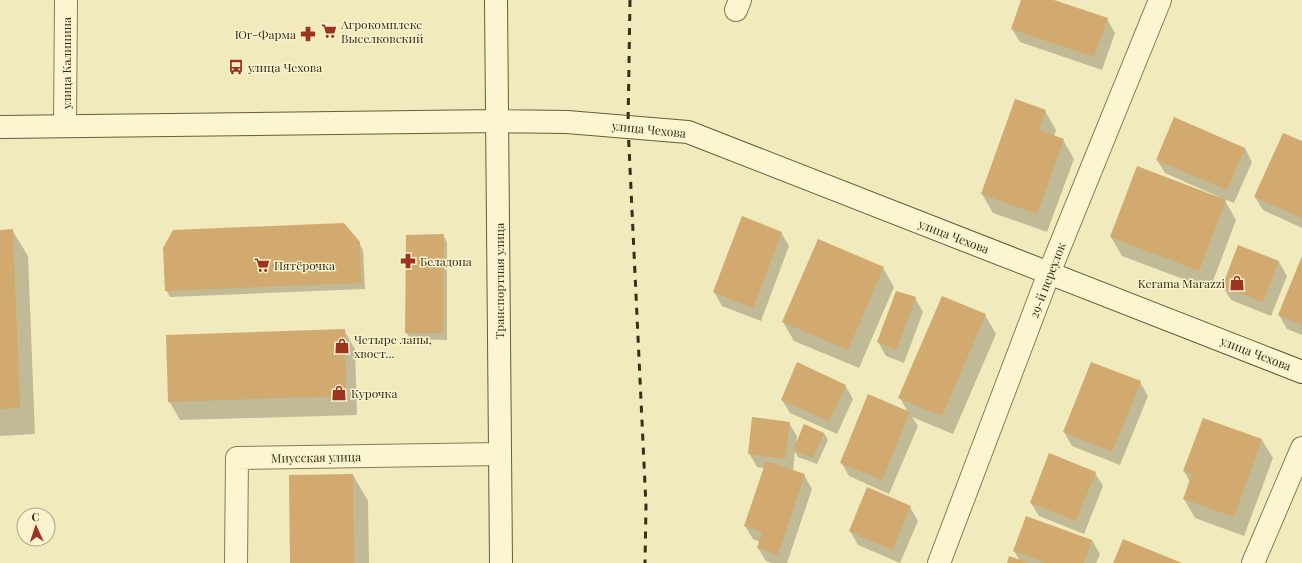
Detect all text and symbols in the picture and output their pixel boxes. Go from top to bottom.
place label: Агрокомплекс Выселковский [340,16,424,46]
street label: улица Калинина [58,17,74,110]
supermarket icon: Агрокомплекс Выселковский [320,22,338,40]
pharmacy icon: Юг-Фарма [299,25,317,43]
place label: Юг-Фарма [235,26,296,42]
bus stop icon: улица Чехова [227,58,245,76]
place label: улица Чехова [247,59,322,75]
street label: улица Чехова [610,117,687,141]
street label: улица Чехова [916,215,992,257]
street label: Транспортная улица [491,223,507,339]
street label: 29-й переулок [1025,240,1069,320]
pharmacy icon: Беладона [399,252,417,270]
place label: Беладона [420,253,472,269]
supermarket icon: Пятёрочка [253,256,271,274]
place label: Пятёрочка [274,257,335,273]
shop icon: Kerama Marazzi [1228,274,1246,292]
place label: Kerama Marazzi [1138,275,1225,291]
place label: Четыре лапы, хвост... [354,331,432,361]
street label: улица Чехова [1218,332,1294,374]
shop icon: Четыре лапы, хвост... [333,337,351,355]
shop icon: Курочка [330,384,348,402]
place label: Курочка [351,385,397,401]
street label: Миусская улица [271,448,361,466]
north arrow [16,507,56,547]
text: С [31,509,40,524]

